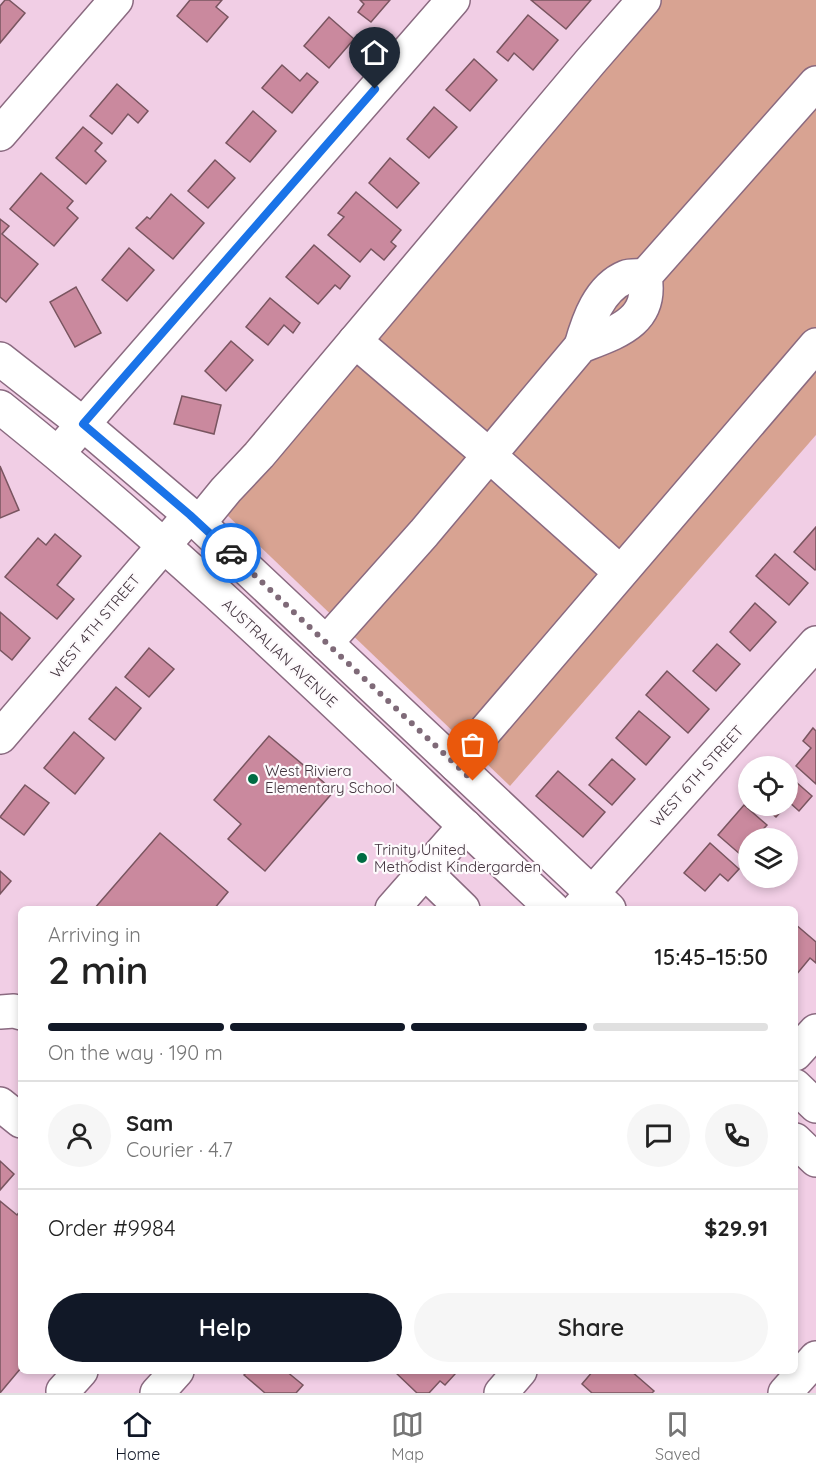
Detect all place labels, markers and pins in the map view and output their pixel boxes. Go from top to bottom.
pin [349,27,400,89]
pin [447,719,498,781]
place label: West Riviera Elementary School [265,761,395,797]
marker: West Riviera Elementary School [246,772,260,786]
place label: Trinity United Methodist Kindergarden [374,840,541,876]
marker: Trinity United Methodist Kindergarden [355,851,369,865]

